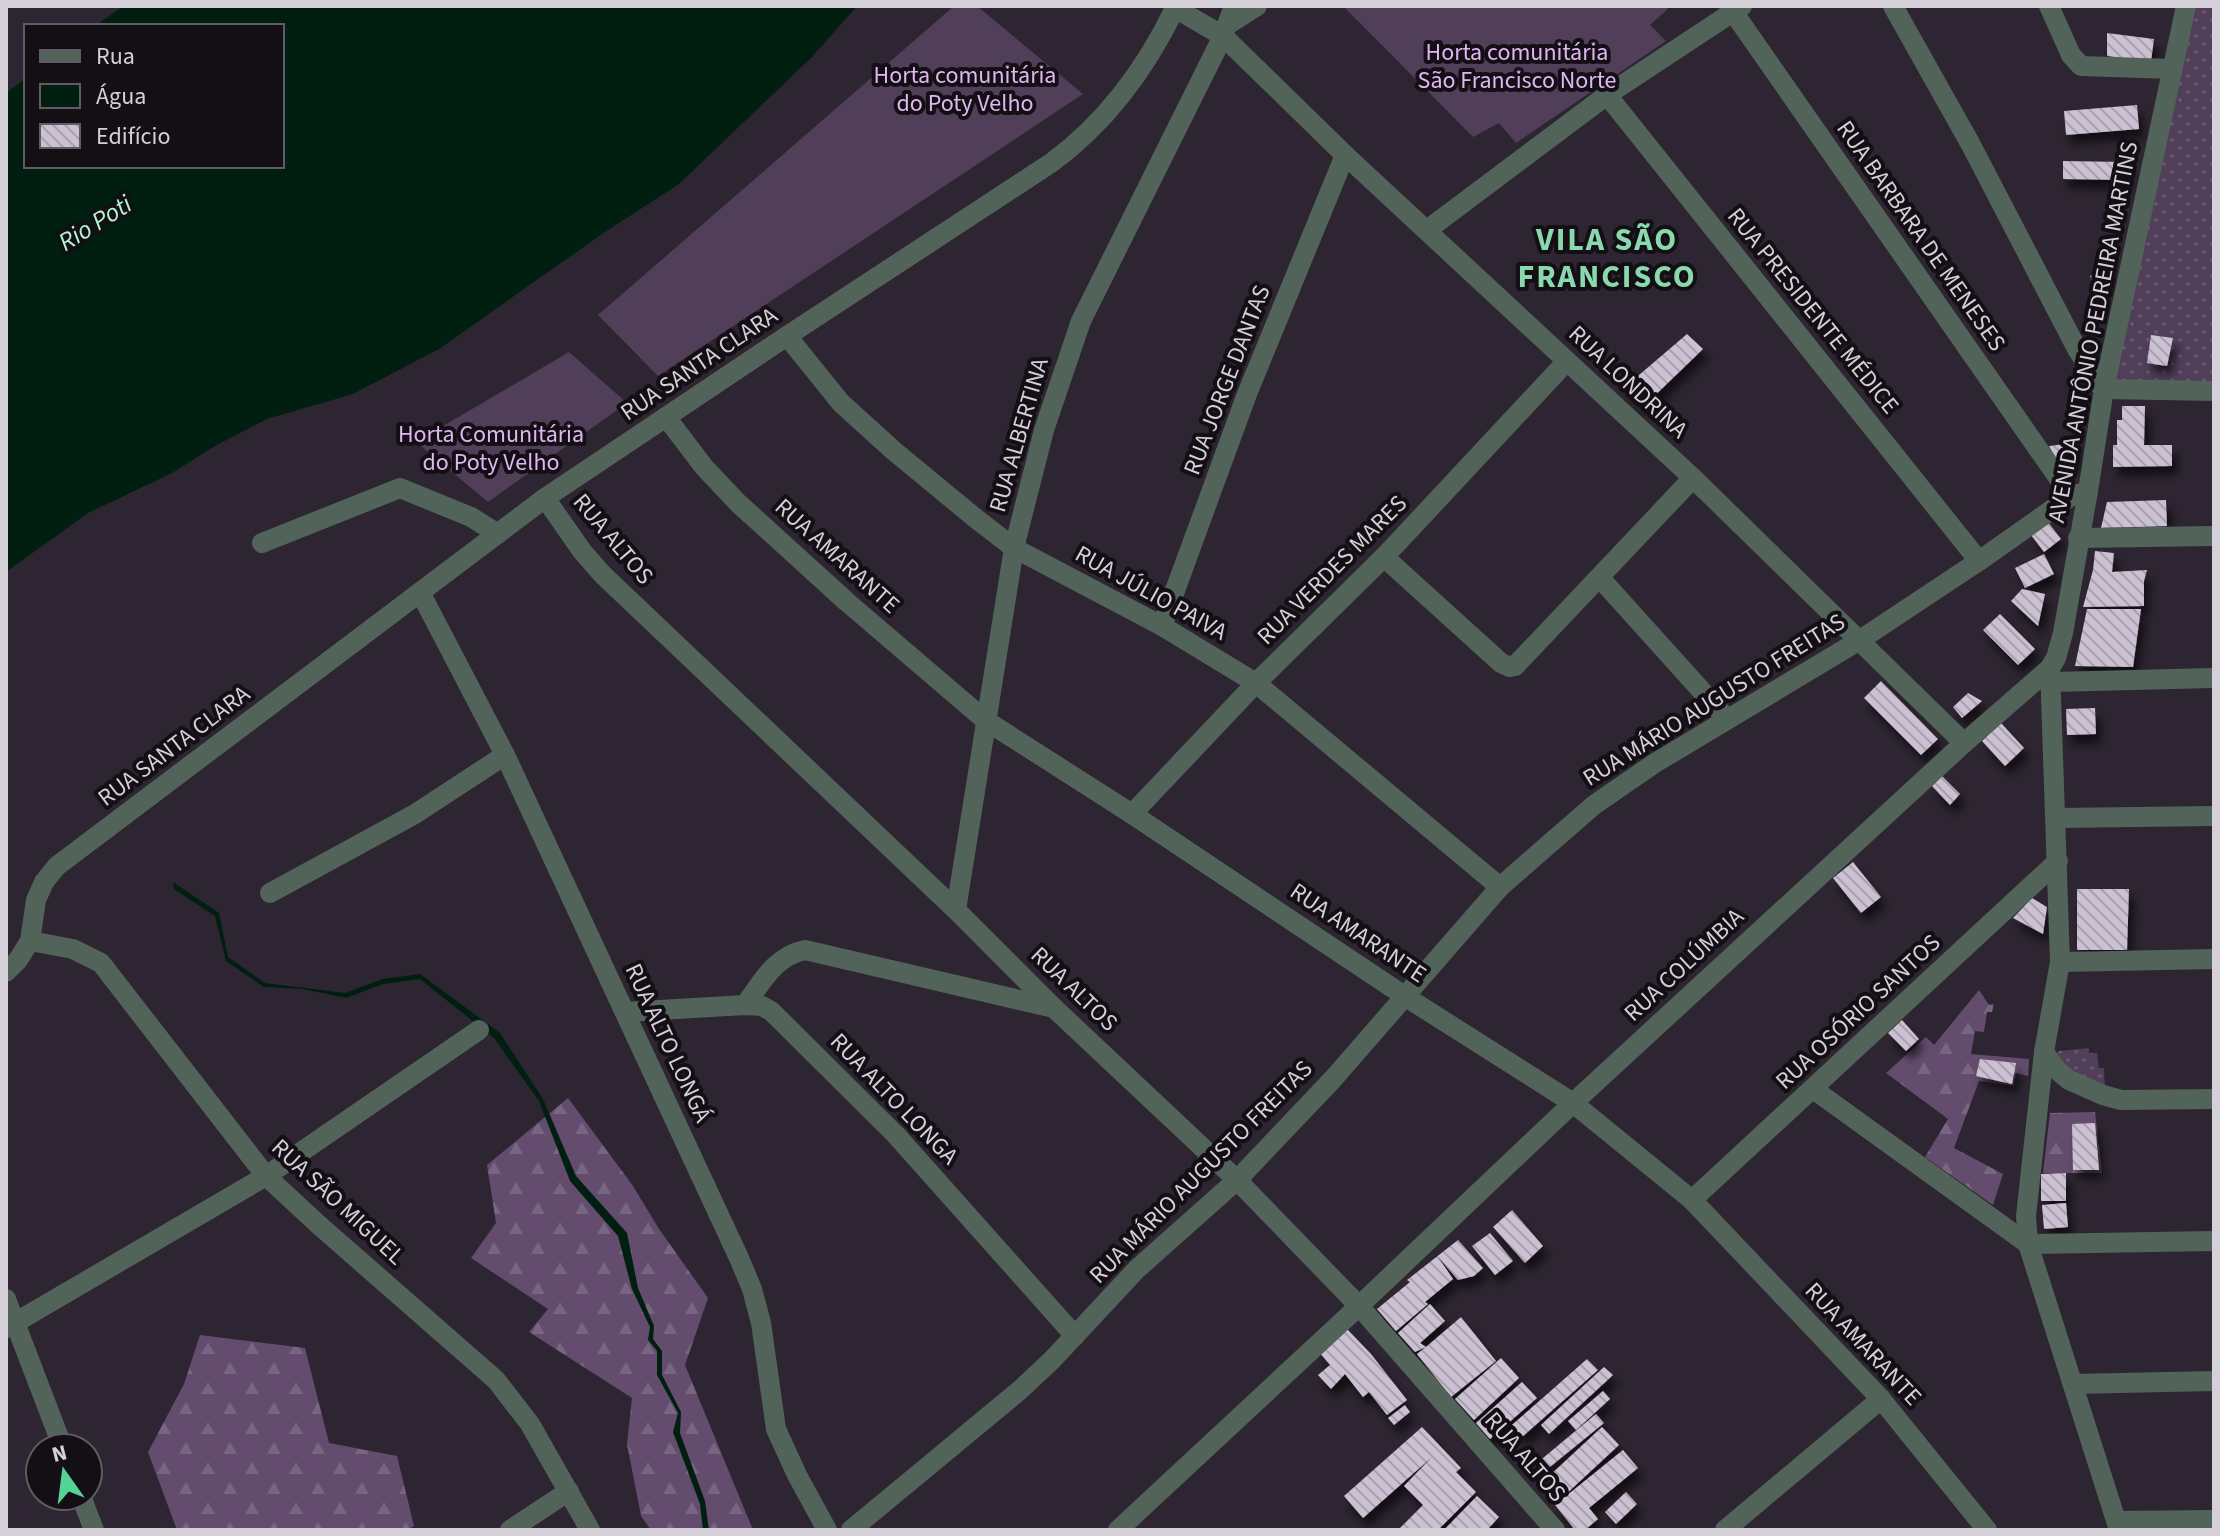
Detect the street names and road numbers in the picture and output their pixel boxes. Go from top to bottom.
street label: RUA BARBARA DE MENESES [1828,113,2014,359]
street label: AVENIDA ANTÔNIO PEDREIRA MARTINS [2039,138,2147,526]
street label: RUA PRESIDENTE MÉDICE [1719,200,1907,422]
street label: RUA JORGE DANTAS [1175,280,1279,480]
street label: RUA SANTA CLARA [613,298,785,430]
street label: RUA LONDRINA [1560,317,1696,447]
street label: RUA ALBERTINA [980,354,1058,516]
street label: RUA ALTOS [564,486,662,592]
street label: RUA VERDES MARES [1249,487,1415,653]
street label: RUA AMARANTE [767,490,907,622]
street label: RUA JÚLIO PAIVA [1069,537,1233,649]
street label: RUA MÁRIO AUGUSTO FREITAS [1576,605,1852,795]
street label: RUA SANTA CLARA [90,677,258,815]
street label: RUA AMARANTE [1283,874,1433,992]
street label: RUA COLÚMBIA [1616,900,1752,1030]
street label: RUA OSÓRIO SANTOS [1768,926,1948,1098]
street label: RUA ALTOS [1022,938,1126,1040]
street label: RUA ALTO LONGÁ [616,958,720,1128]
street label: RUA ALTO LONGA [822,1025,966,1173]
street label: RUA MÁRIO AUGUSTO FREITAS [1081,1052,1321,1292]
street label: RUA SÃO MIGUEL [263,1131,413,1273]
street label: RUA AMARANTE [1796,1274,1930,1414]
street label: RUA ALTOS [1476,1404,1574,1510]

